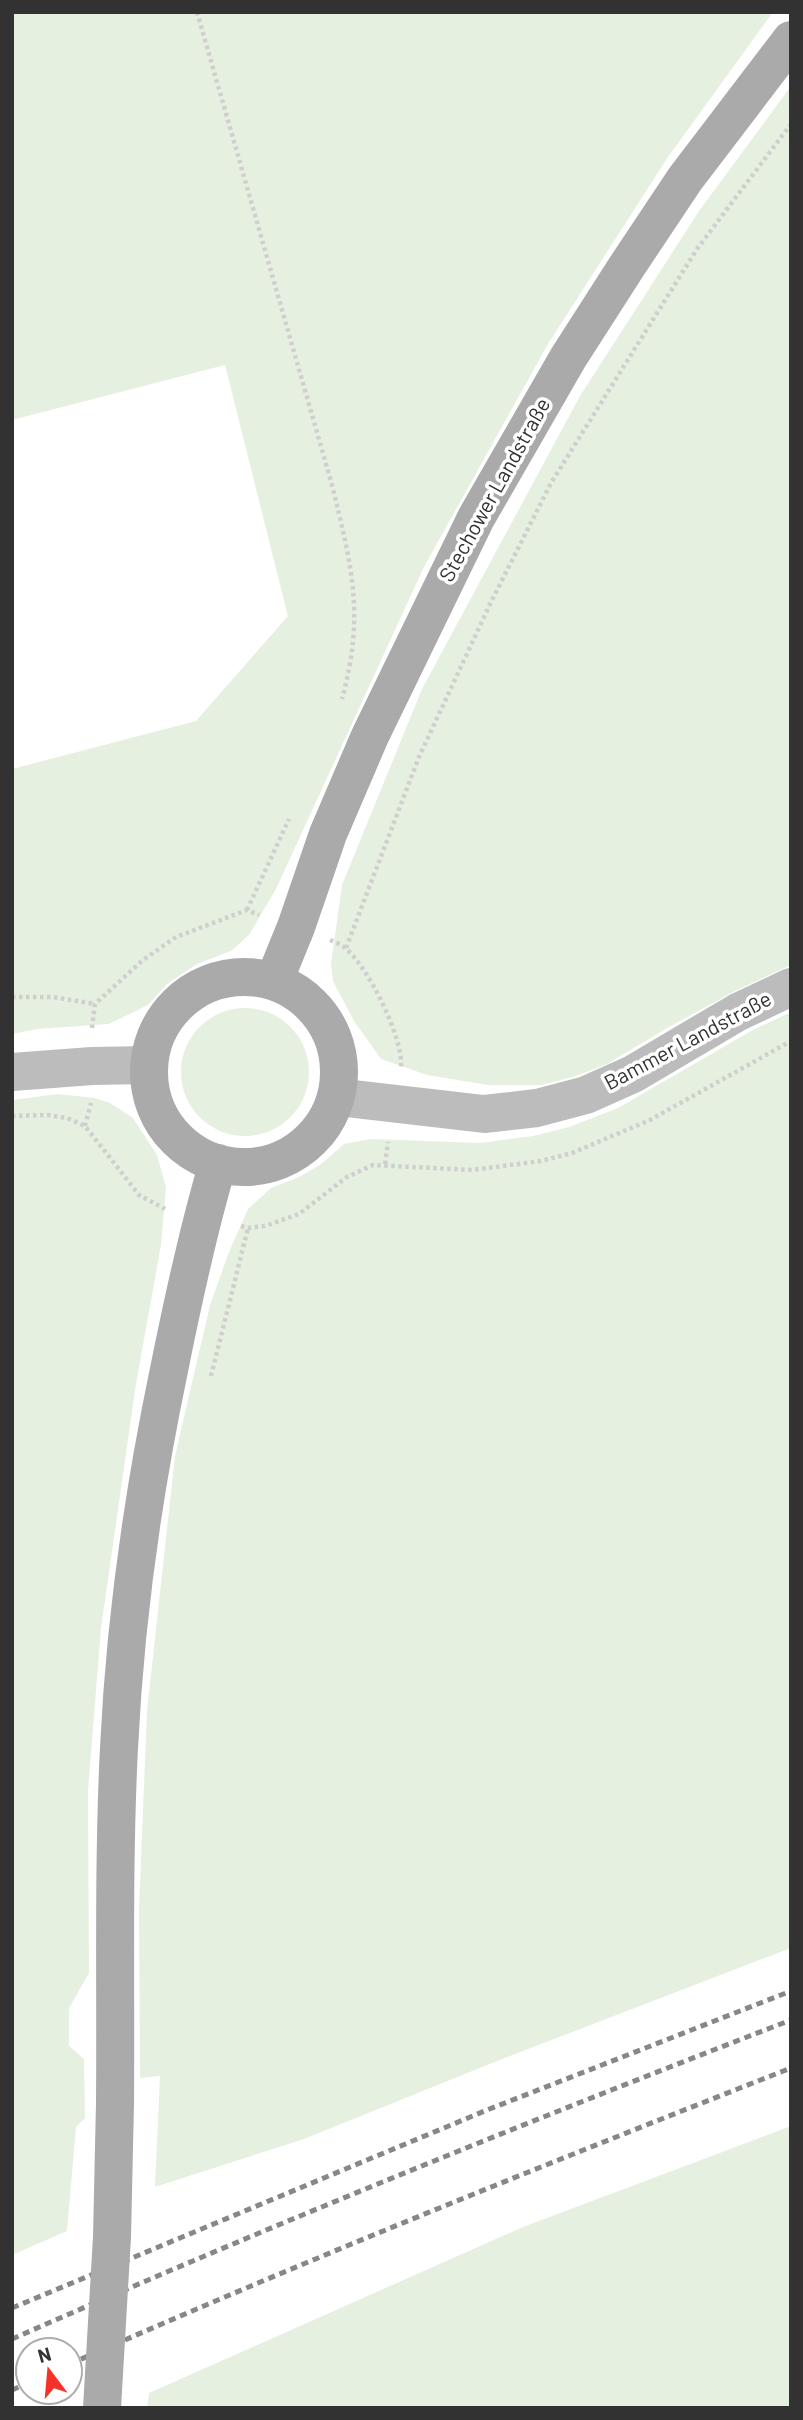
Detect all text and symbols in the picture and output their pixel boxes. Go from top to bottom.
street label: Stechower Landstraße [433,393,555,585]
street label: Bammer Landstraße [599,985,775,1094]
north arrow [14,2336,84,2406]
text: N [35,2341,53,2367]

